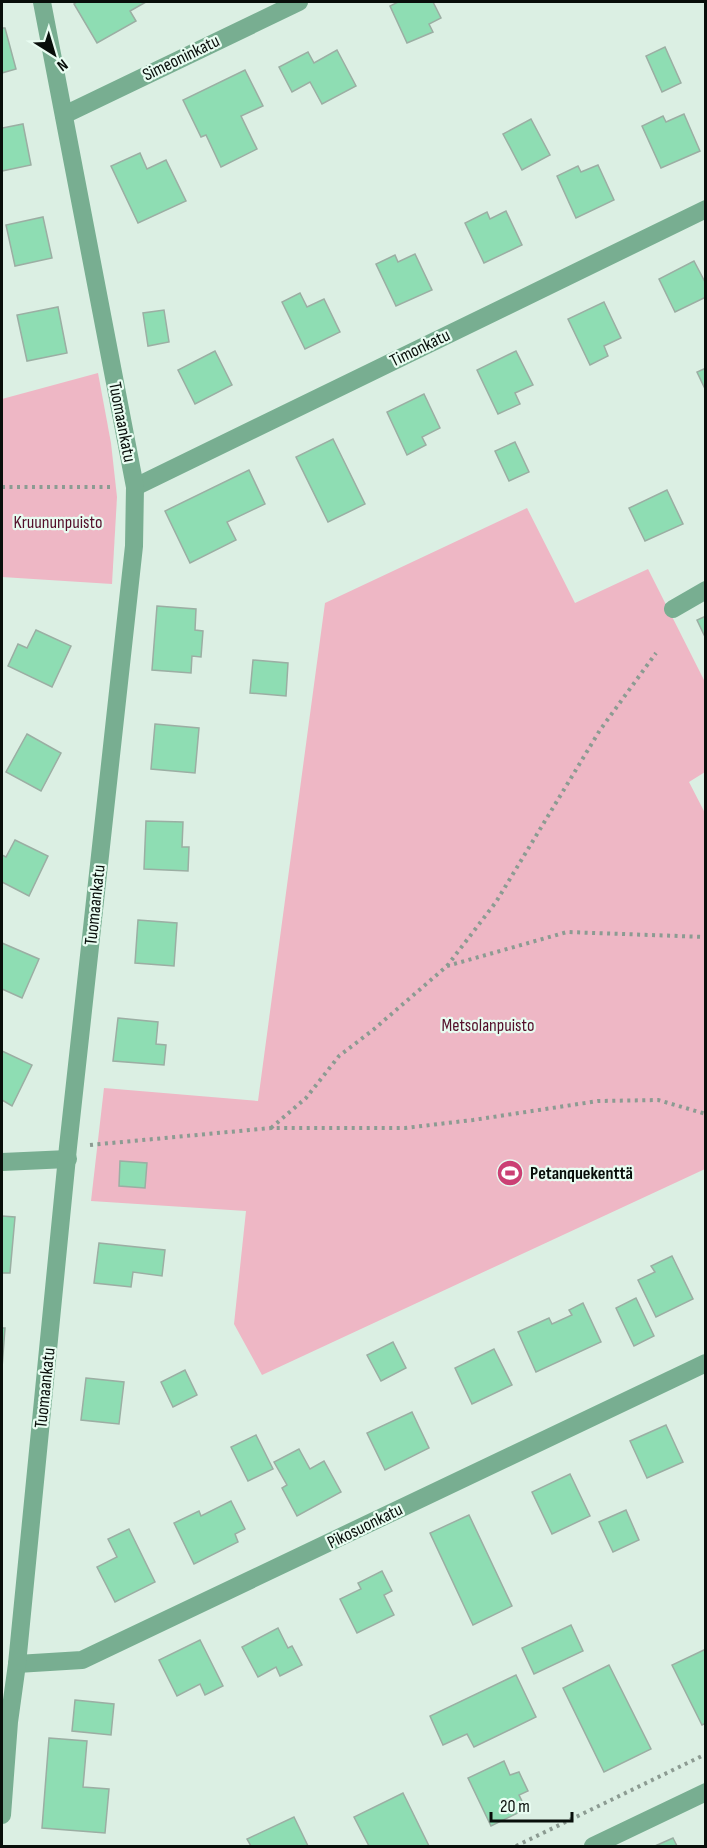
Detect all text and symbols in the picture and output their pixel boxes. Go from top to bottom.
north arrow [24,24,84,84]
street label: Simeoninkatu [139,30,223,86]
text: N [53,55,71,75]
street label: Timonkatu [387,324,453,372]
street label: Tuomaankatu [104,380,140,464]
park label: Kruununpuisto [14,512,102,533]
street label: Tuomaankatu [80,864,110,946]
park label: Metsolanpuisto [442,1015,534,1036]
sports icon: Petanquekenttä [495,1158,525,1188]
place label: Petanquekenttä [530,1163,633,1184]
street label: Tuomaankatu [30,1347,60,1429]
street label: Pikosuonkatu [324,1499,406,1553]
scale bar [491,1785,572,1823]
text: 20 m [500,1796,530,1817]

